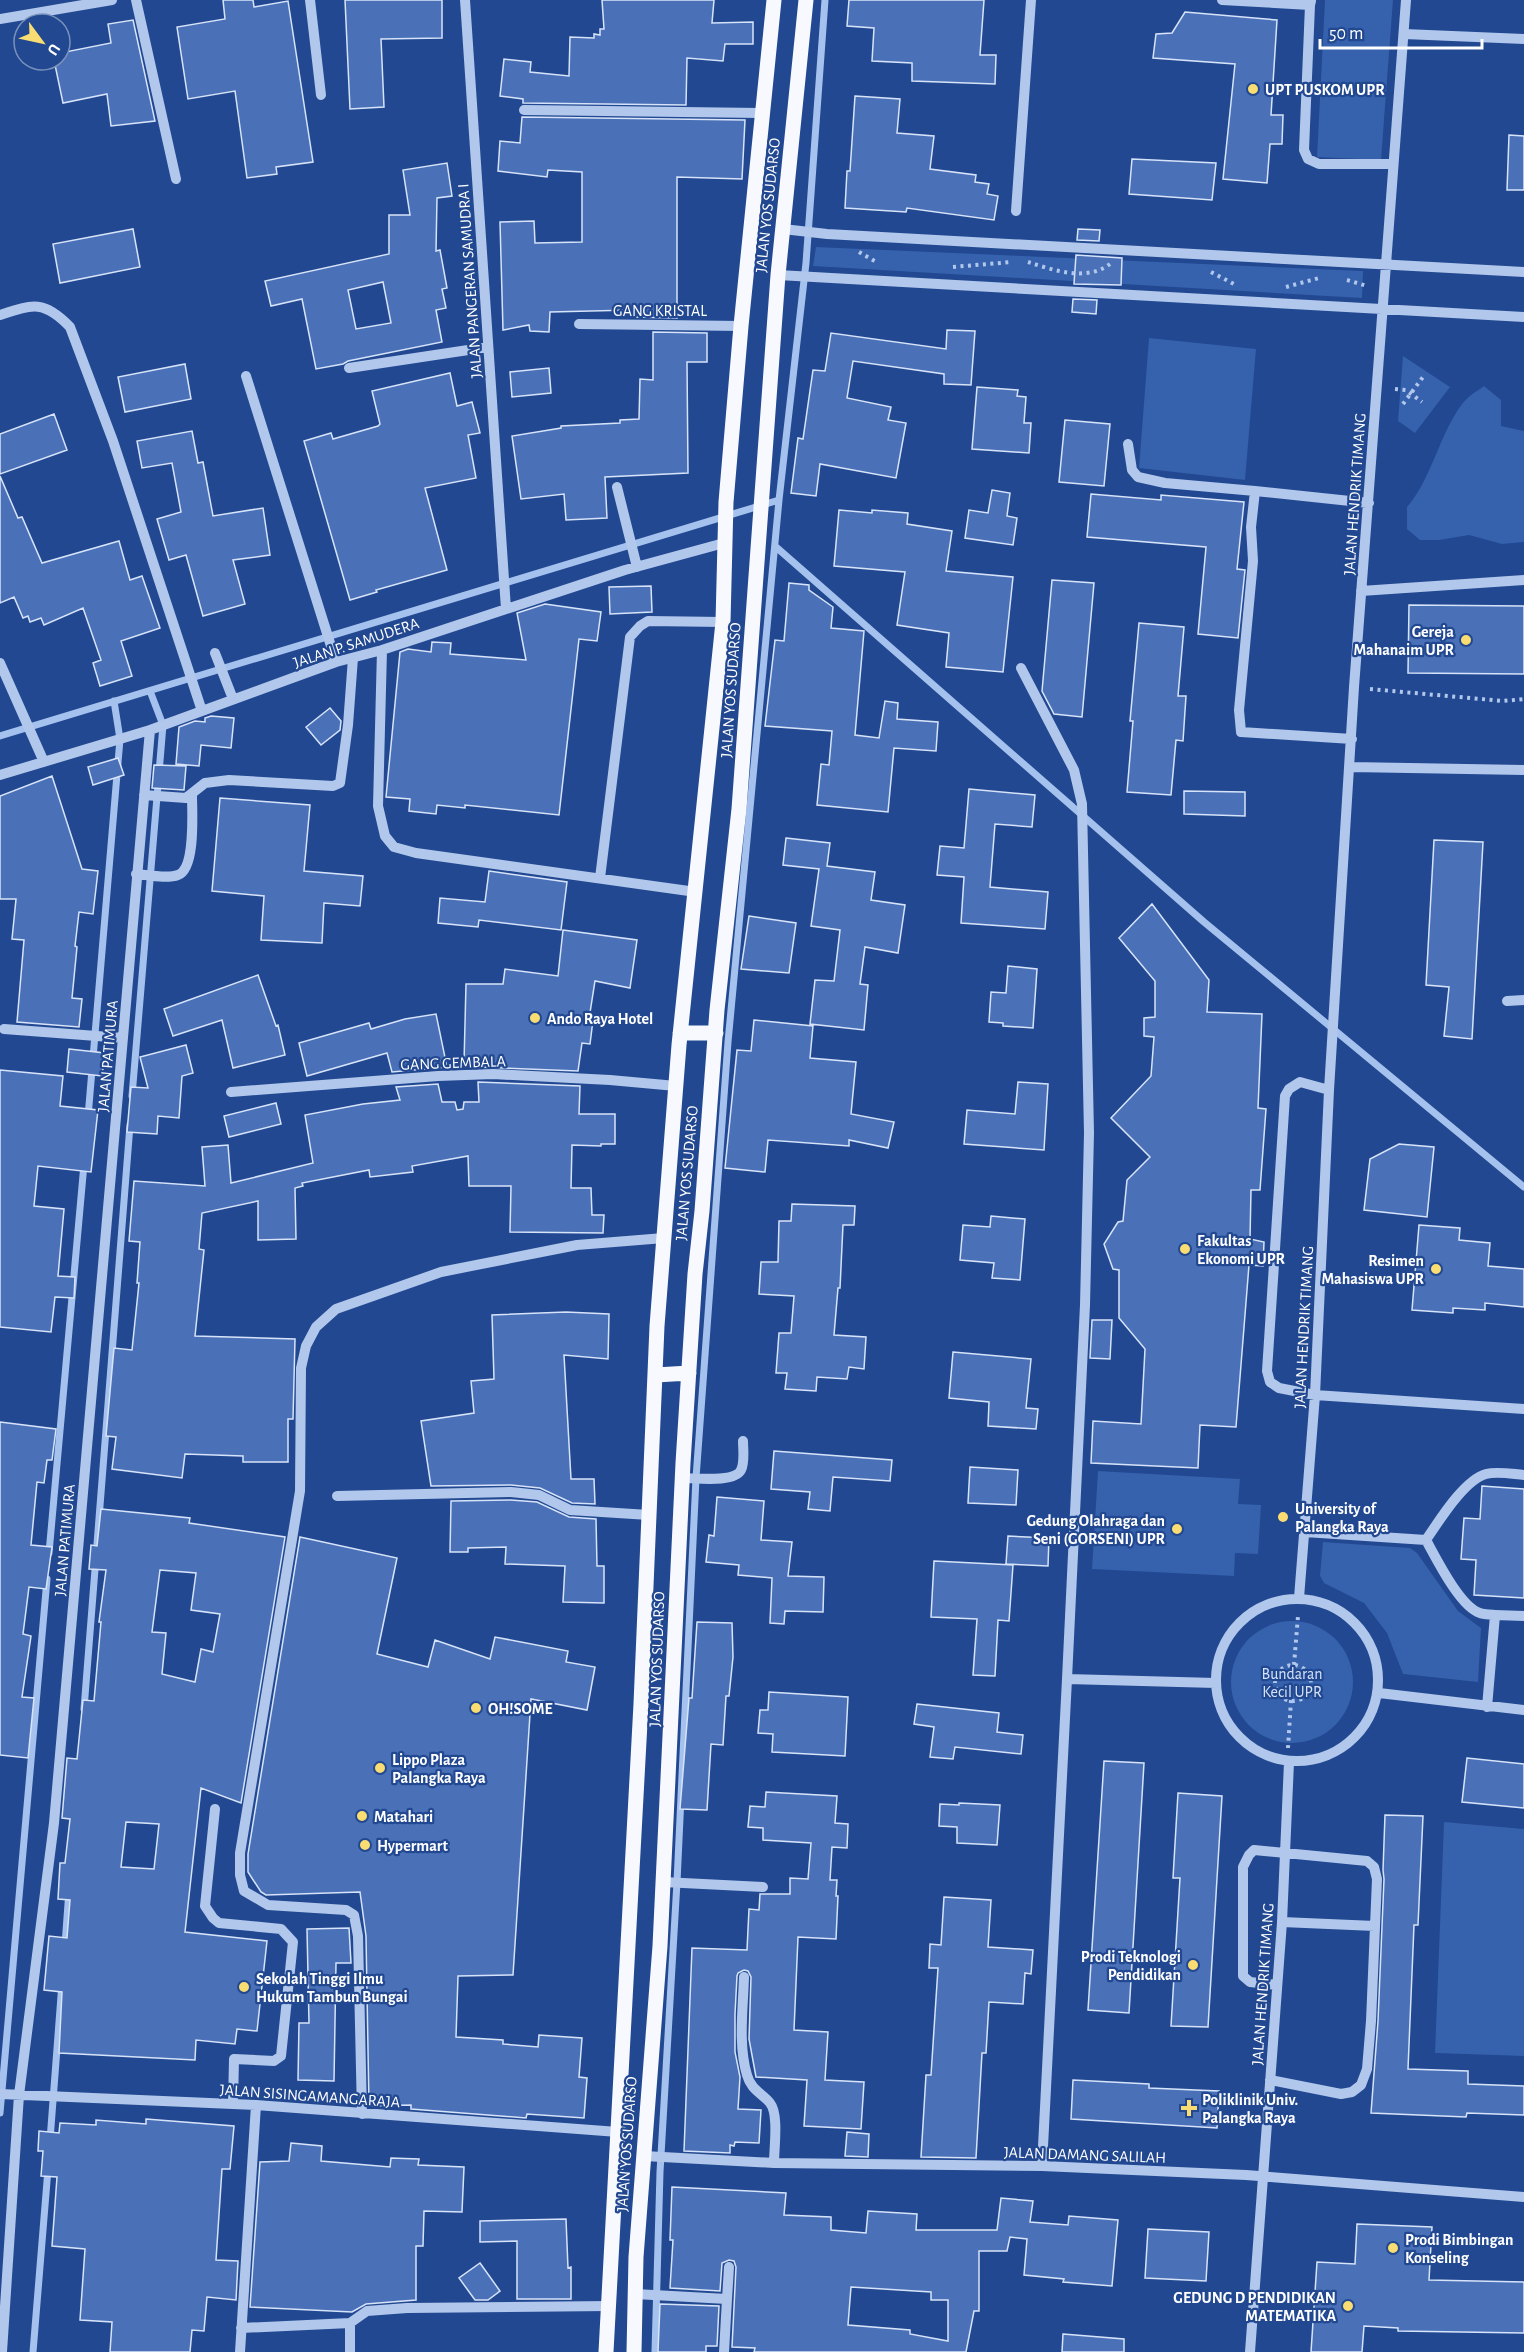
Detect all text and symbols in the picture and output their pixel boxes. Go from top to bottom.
north arrow [12,12,72,72]
scale bar [1320,12,1482,50]
text: 50 m [1329,25,1363,43]
text: U [44,41,63,58]
marker: UPT PUSKOM UPR [1246,82,1260,96]
place label: UPT PUSKOM UPR [1265,82,1385,98]
street label: JALAN YOS SUDARSO [753,137,783,273]
street label: JALAN PANGERAN SAMUDRA I [455,183,485,379]
street label: GANG KRISTAL [613,303,707,319]
street label: JALAN HENDRIK TIMANG [1341,412,1369,576]
street label: JALAN P. SAMUDERA [292,615,421,671]
street label: JALAN YOS SUDARSO [718,622,744,758]
place label: Gereja Mahanaim UPR [1353,624,1455,658]
marker: Gereja Mahanaim UPR [1459,633,1473,647]
street label: JALAN PATIMURA [95,999,121,1113]
marker: Ando Raya Hotel [528,1011,542,1025]
place label: Ando Raya Hotel [547,1011,653,1028]
street label: GANG GEMBALA [400,1053,506,1073]
street label: JALAN YOS SUDARSO [673,1105,701,1241]
place label: Fakultas Ekonomi UPR [1197,1233,1286,1267]
marker: Fakultas Ekonomi UPR [1178,1242,1192,1256]
street label: JALAN HENDRIK TIMANG [1292,1246,1316,1409]
place label: Resimen Mahasiswa UPR [1321,1253,1425,1287]
marker: Resimen Mahasiswa UPR [1429,1262,1443,1276]
street label: JALAN PATIMURA [52,1483,78,1597]
place label: University of Palangka Raya [1295,1501,1389,1536]
marker: University of Palangka Raya [1276,1510,1290,1524]
place label: Gedung Olahraga dan Seni (GORSENI) UPR [1026,1513,1166,1547]
marker: Gedung Olahraga dan Seni (GORSENI) UPR [1170,1522,1184,1536]
street label: JALAN YOS SUDARSO [647,1591,667,1727]
park label: Bundaran Kecil UPR [1262,1666,1322,1700]
marker: OH!SOME [469,1701,483,1715]
place label: OH!SOME [488,1701,553,1717]
place label: Lippo Plaza Palangka Raya [392,1752,486,1787]
marker: Lippo Plaza Palangka Raya [373,1761,387,1775]
marker: Matahari [355,1809,369,1823]
place label: Matahari [374,1809,433,1825]
marker: Hypermart [358,1838,372,1852]
place label: Hypermart [377,1838,448,1855]
street label: JALAN HENDRIK TIMANG [1249,1902,1277,2066]
place label: Prodi Teknologi Pendidikan [1081,1949,1181,1983]
marker: Prodi Teknologi Pendidikan [1186,1958,1200,1972]
place label: Sekolah Tinggi Ilmu Hukum Tambun Bungai [256,1971,408,2005]
marker: Sekolah Tinggi Ilmu Hukum Tambun Bungai [237,1980,251,1994]
street label: JALAN YOS SUDARSO [614,2076,640,2212]
street label: JALAN SISINGAMANGARAJA [219,2082,401,2110]
place label: Poliklinik Univ. Palangka Raya [1202,2092,1298,2127]
marker: Poliklinik Univ. Palangka Raya [1180,2099,1198,2117]
street label: JALAN DAMANG SALILAH [1004,2144,1166,2166]
place label: Prodi Bimbingan Konseling [1405,2232,1513,2266]
marker: Prodi Bimbingan Konseling [1386,2241,1400,2255]
place label: GEDUNG D PENDIDIKAN MATEMATIKA [1173,2290,1336,2324]
marker: GEDUNG D PENDIDIKAN MATEMATIKA [1341,2299,1355,2313]

